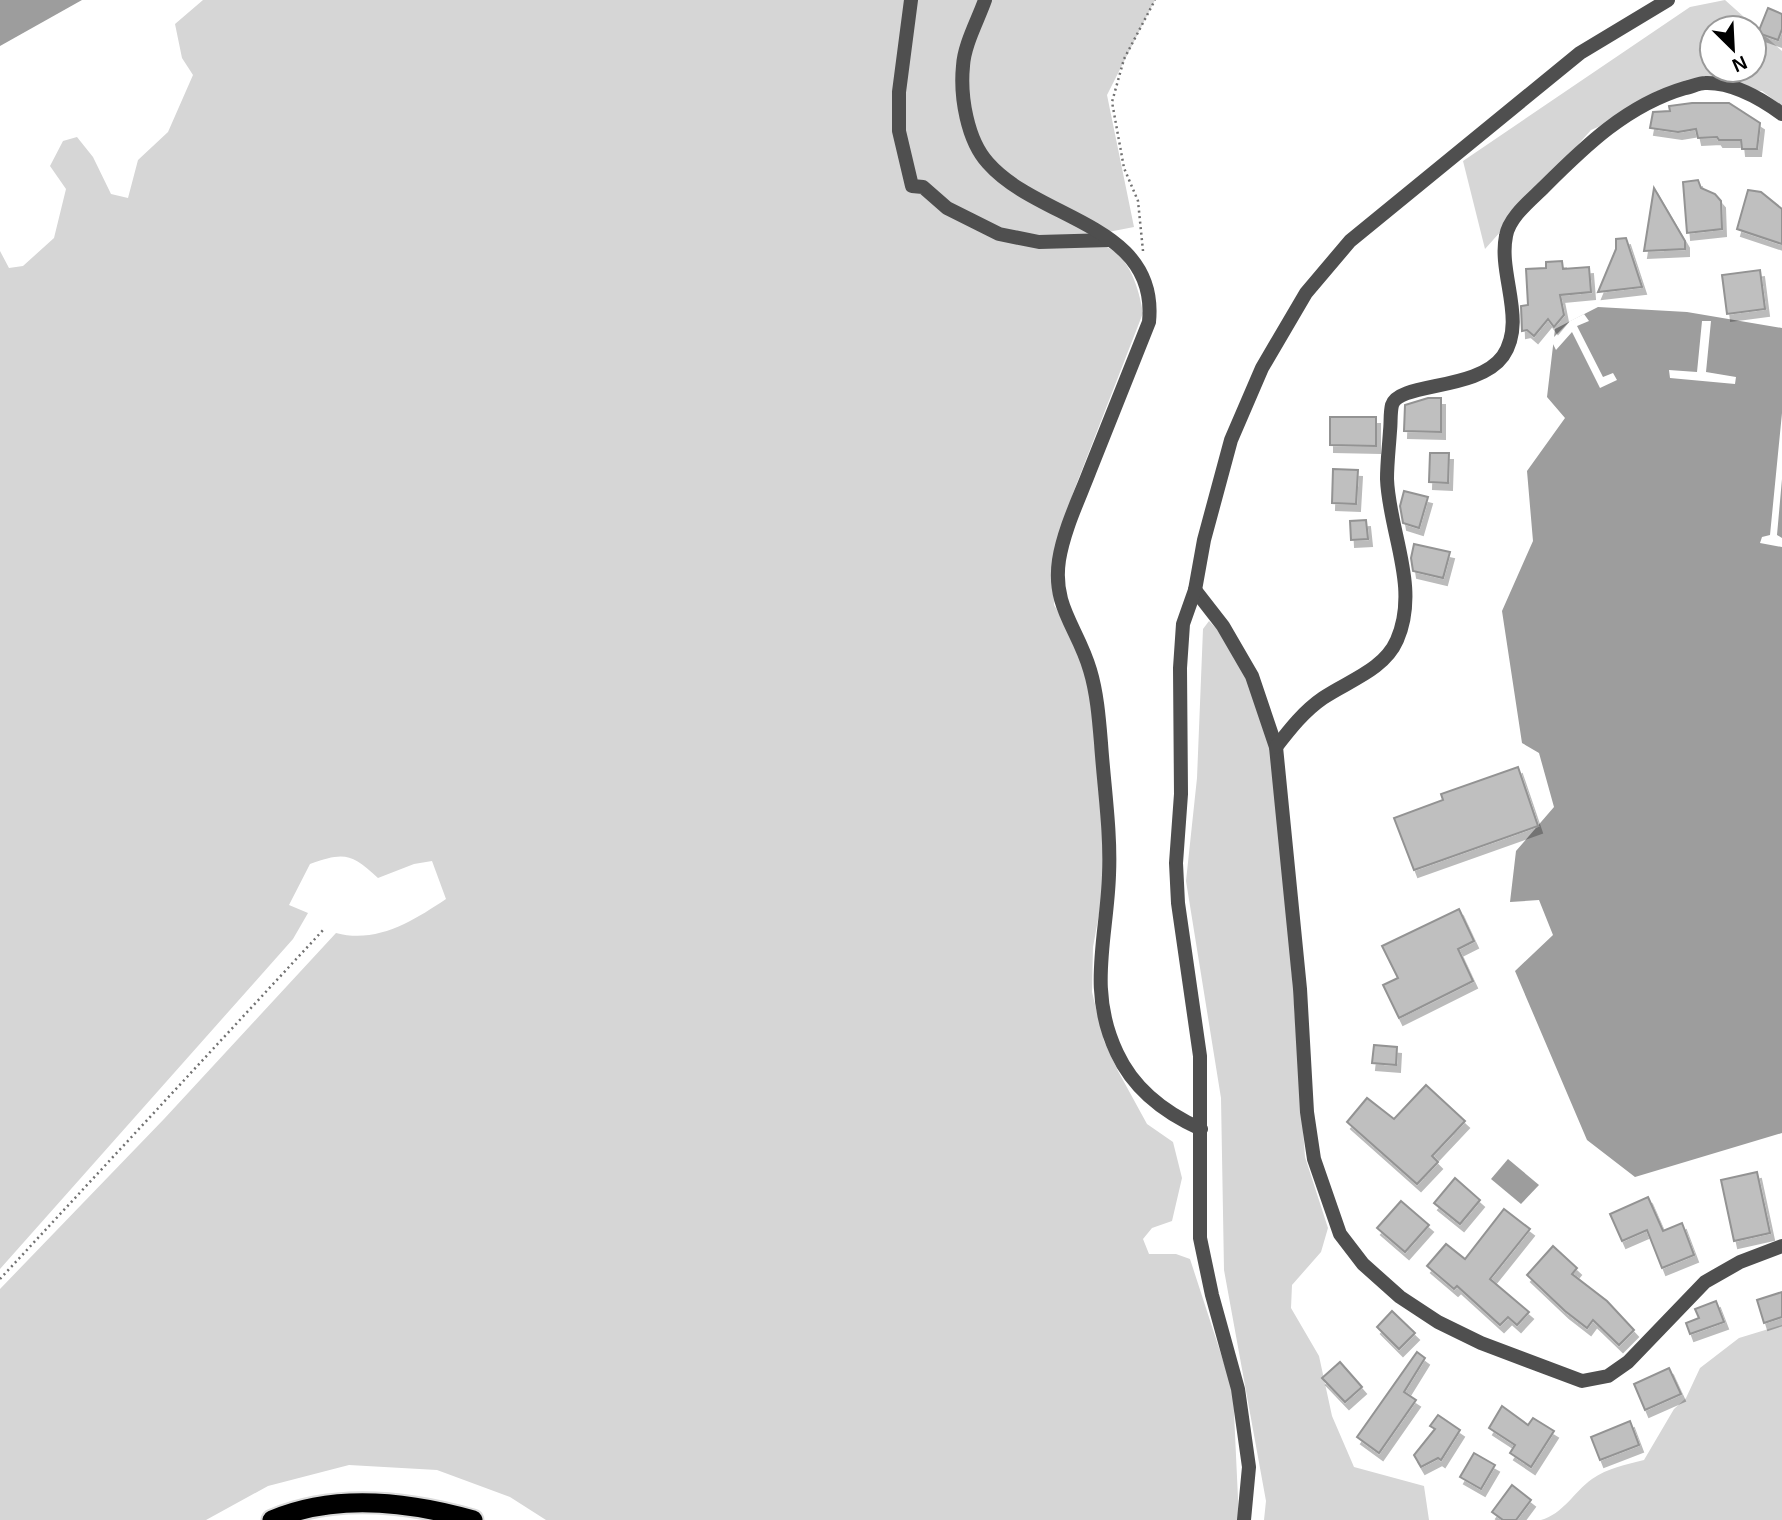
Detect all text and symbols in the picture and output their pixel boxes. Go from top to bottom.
north arrow [1698,14,1768,84]
text: N [1729,52,1750,76]

